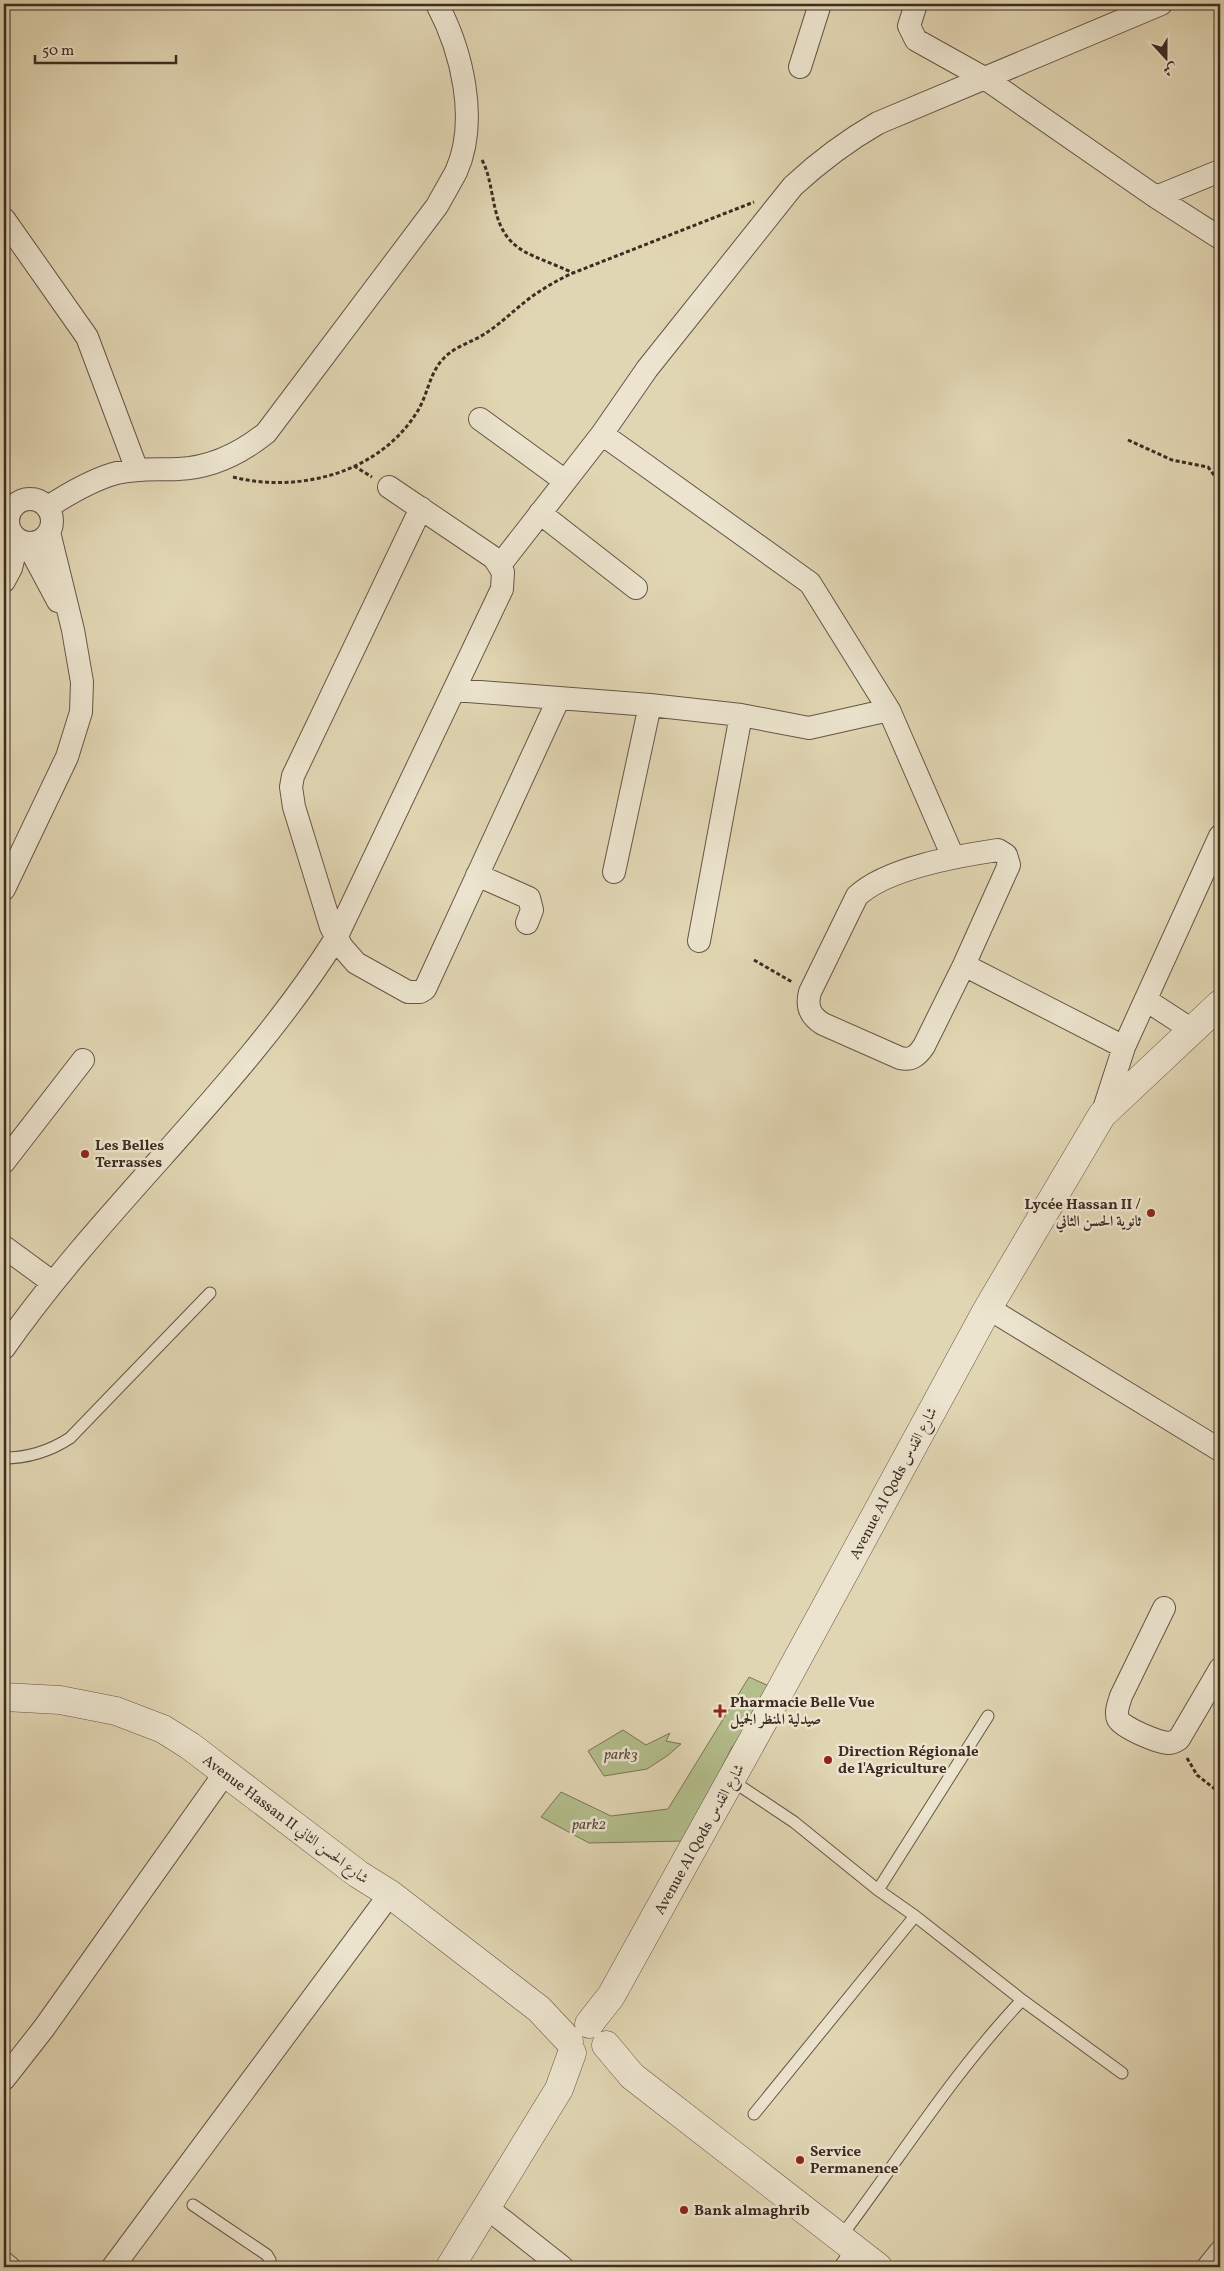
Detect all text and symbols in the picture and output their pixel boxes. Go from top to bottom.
scale bar [35,32,176,64]
north arrow [1142,32,1192,82]
text: 50 m [42,41,74,62]
text: ش [1160,57,1180,80]
place label: Les Belles Terrasses [95,1136,164,1174]
marker: Les Belles Terrasses [79,1148,91,1160]
place label: Lycée Hassan II / ثانوية الحسن الثاني [1024,1195,1142,1233]
marker: Lycée Hassan II / ثانوية الحسن الثاني [1145,1207,1157,1219]
street label: Avenue Al Qods شارع القدس [845,1404,944,1564]
place label: Pharmacie Belle Vue صيدلية المنظر الجميل [730,1693,875,1731]
marker: Pharmacie Belle Vue صيدلية المنظر الجميل [714,1705,726,1717]
place label: Direction Régionale de l'Agriculture [838,1742,979,1780]
park label: park3 [604,1745,638,1766]
street label: Avenue Hassan II شارع الحسن الثاني [197,1751,373,1891]
marker: Direction Régionale de l'Agriculture [822,1754,834,1766]
street label: Avenue Al Qods شارع القدس [650,1761,751,1919]
park label: park2 [572,1815,606,1836]
place label: Service Permanence [810,2142,899,2180]
marker: Service Permanence [794,2154,806,2166]
place label: Bank almaghrib [694,2201,810,2222]
marker: Bank almaghrib [678,2204,690,2216]

